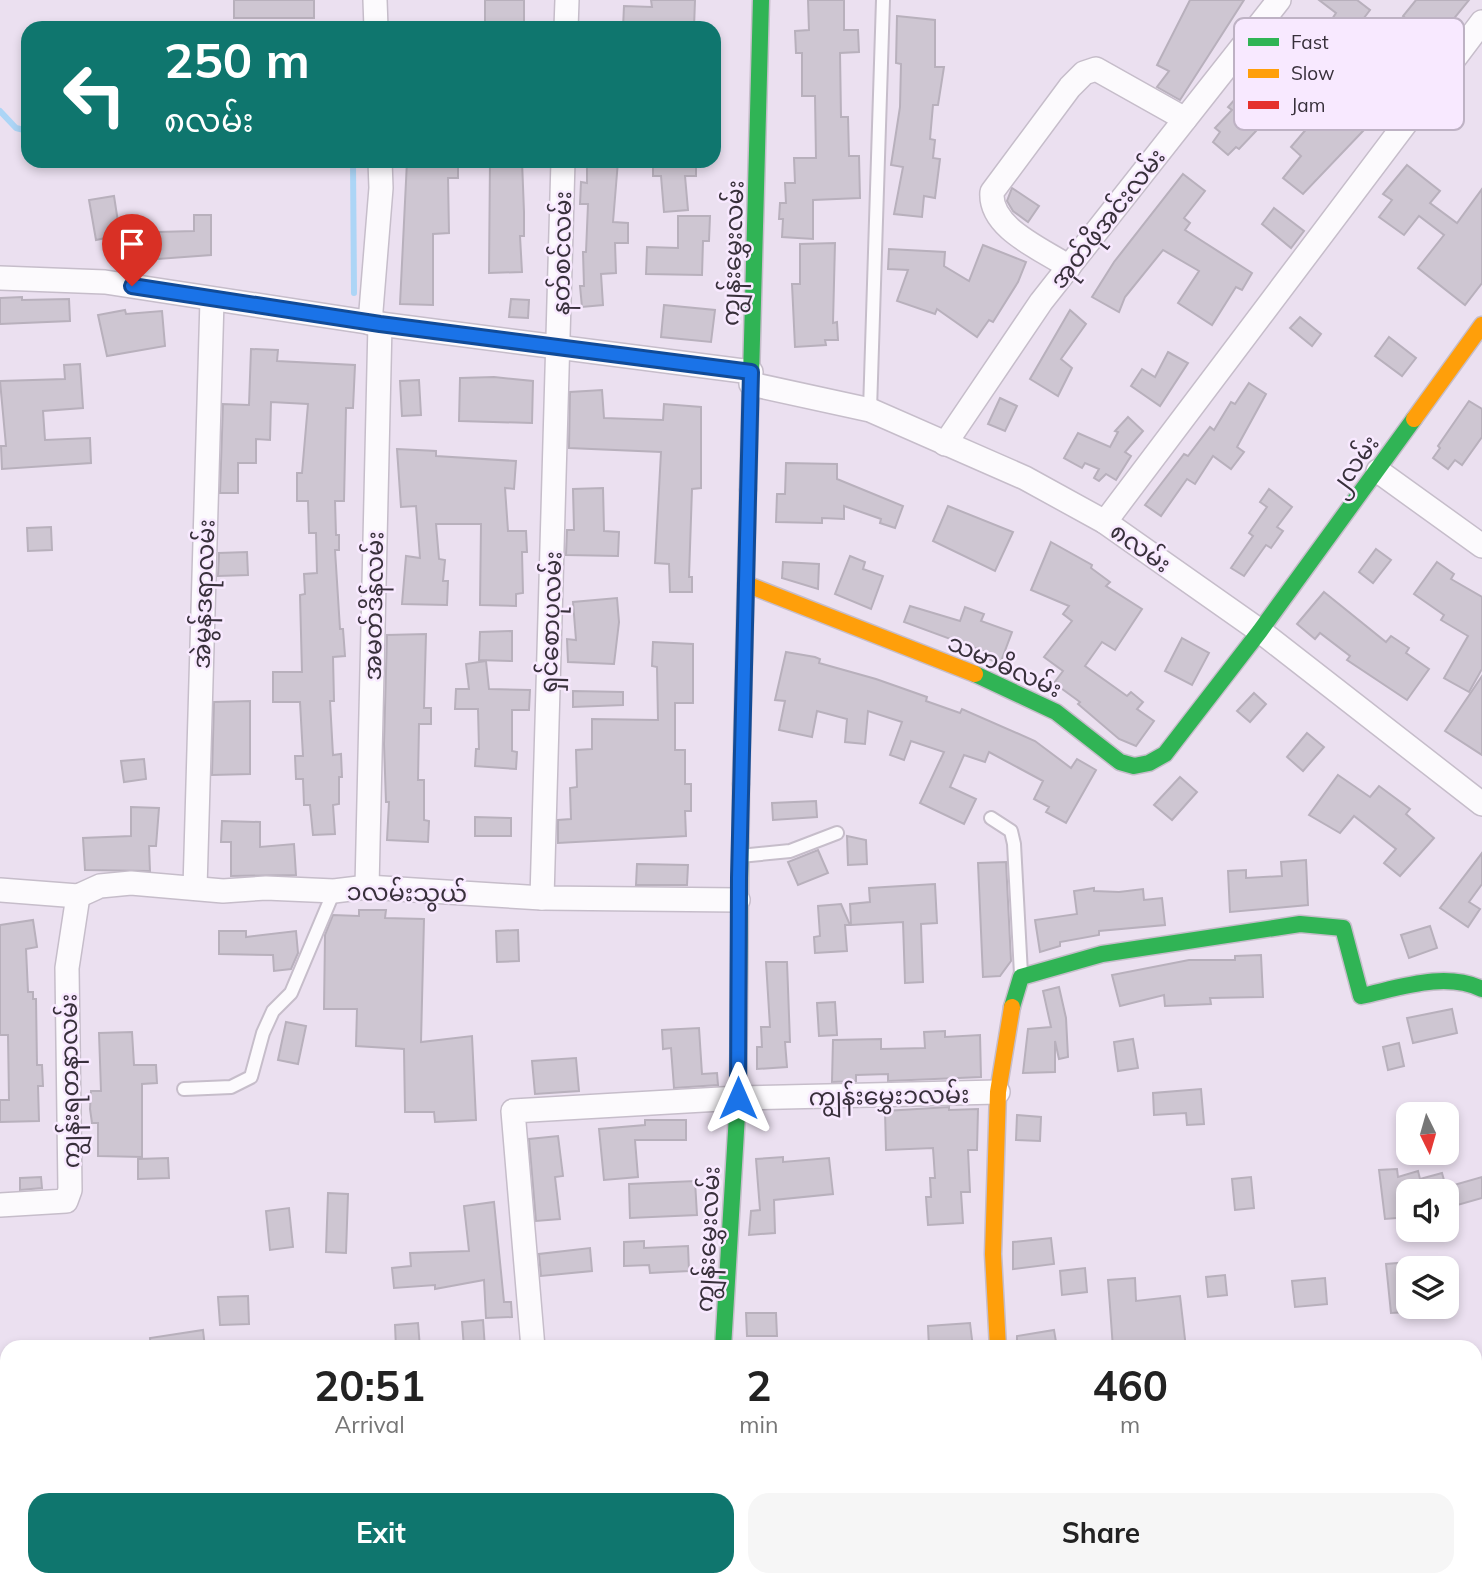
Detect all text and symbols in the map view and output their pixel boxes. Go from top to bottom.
legend [1234,18,1464,130]
text: 250 m [164,29,310,90]
text: Fast [1291,30,1329,54]
icon: left [49,49,140,140]
text: Slow [1291,61,1335,85]
text: Jam [1291,93,1325,117]
text: ၈လမ်း [164,100,254,140]
street label: အုတ်ဖိုအင်းလမ်း [1043,142,1175,297]
street label: ကျွန်းမွှေးလမ်း [714,179,757,327]
street label: နတ်စင်လမ်း [545,191,582,315]
pin [102,214,162,286]
icon: arrive [113,225,151,263]
street label: ၂လမ်း [1321,429,1389,504]
street label: ၈လမ်း [1105,515,1177,579]
street label: အဲမွန်ဒရာလမ်း [185,519,226,670]
street label: အမတ်ဒိန်လမ်း [357,531,394,681]
street label: ရှင်စောပုလမ်း [533,551,572,693]
street label: သမာဓိလမ်း [943,627,1067,703]
street label: ၁လမ်းသွယ် [346,876,468,912]
street label: ကျွန်းရတနာလမ်း [52,993,93,1169]
position arrow [701,1061,775,1135]
street label: ကျွန်းမွှေး၁လမ်း [808,1079,970,1118]
north arrow [1396,1102,1460,1166]
map controls [1396,1102,1459,1319]
street label: ကျွန်းမွှေးလမ်း [688,1165,733,1313]
button: sound [1396,1179,1459,1242]
button: layers [1396,1256,1459,1319]
text: 20:51 [314,1359,425,1412]
text: 2 [746,1359,771,1412]
text: 460 [1092,1359,1168,1412]
text: Arrival [334,1410,405,1439]
text: min [739,1410,778,1439]
text: m [1120,1410,1140,1439]
button: Exit [28,1493,734,1573]
button: Share [748,1493,1454,1573]

